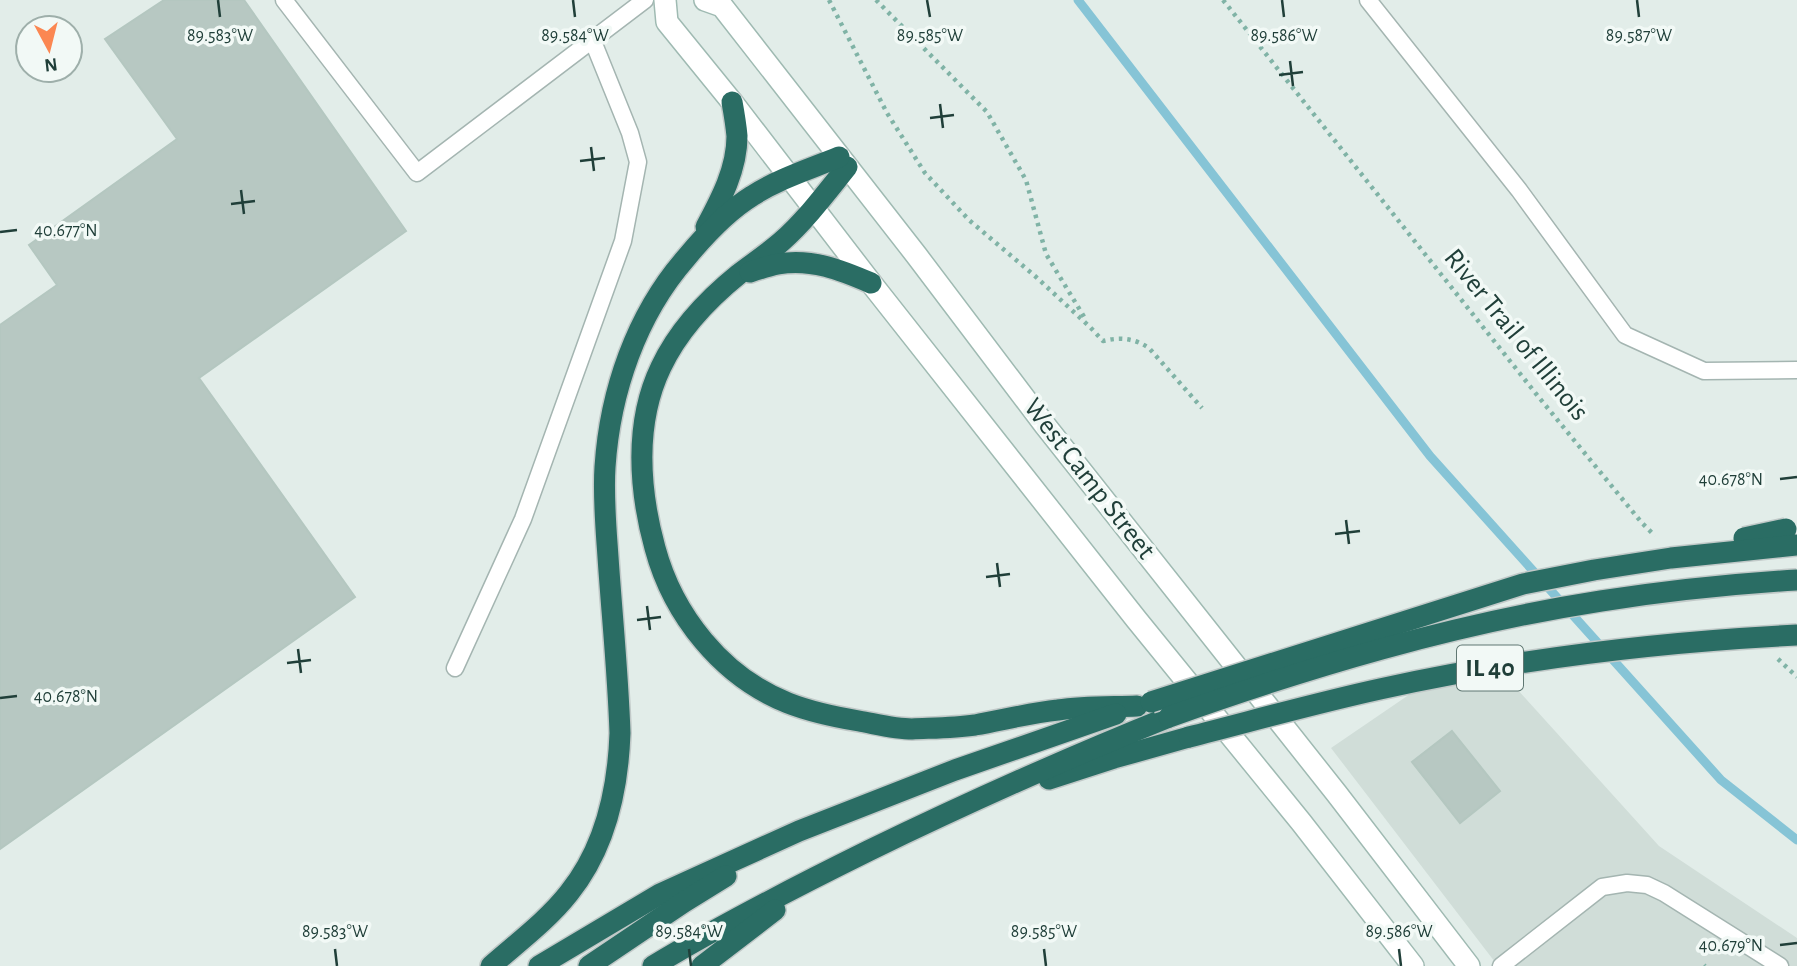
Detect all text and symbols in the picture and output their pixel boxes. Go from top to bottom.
north arrow [14,14,84,84]
text: 89.583°W [187,27,253,45]
text: 89.584°W [541,27,609,45]
text: 89.585°W [897,27,963,45]
text: 89.586°W [1250,27,1318,45]
text: 89.587°W [1606,27,1672,45]
text: N [43,54,59,75]
text: 40.677°N [34,222,98,240]
street label: River Trail of Illinois [1438,244,1594,426]
street label: West Camp Street [1018,394,1160,564]
text: 40.678°N [1699,471,1763,489]
road number: IL 40 [1457,646,1523,690]
text: 40.678°N [34,688,98,706]
text: 89.583°W [302,923,368,941]
text: 89.584°W [655,923,723,941]
text: 89.585°W [1011,923,1077,941]
text: 89.586°W [1365,923,1433,941]
text: 40.679°N [1699,937,1763,955]

